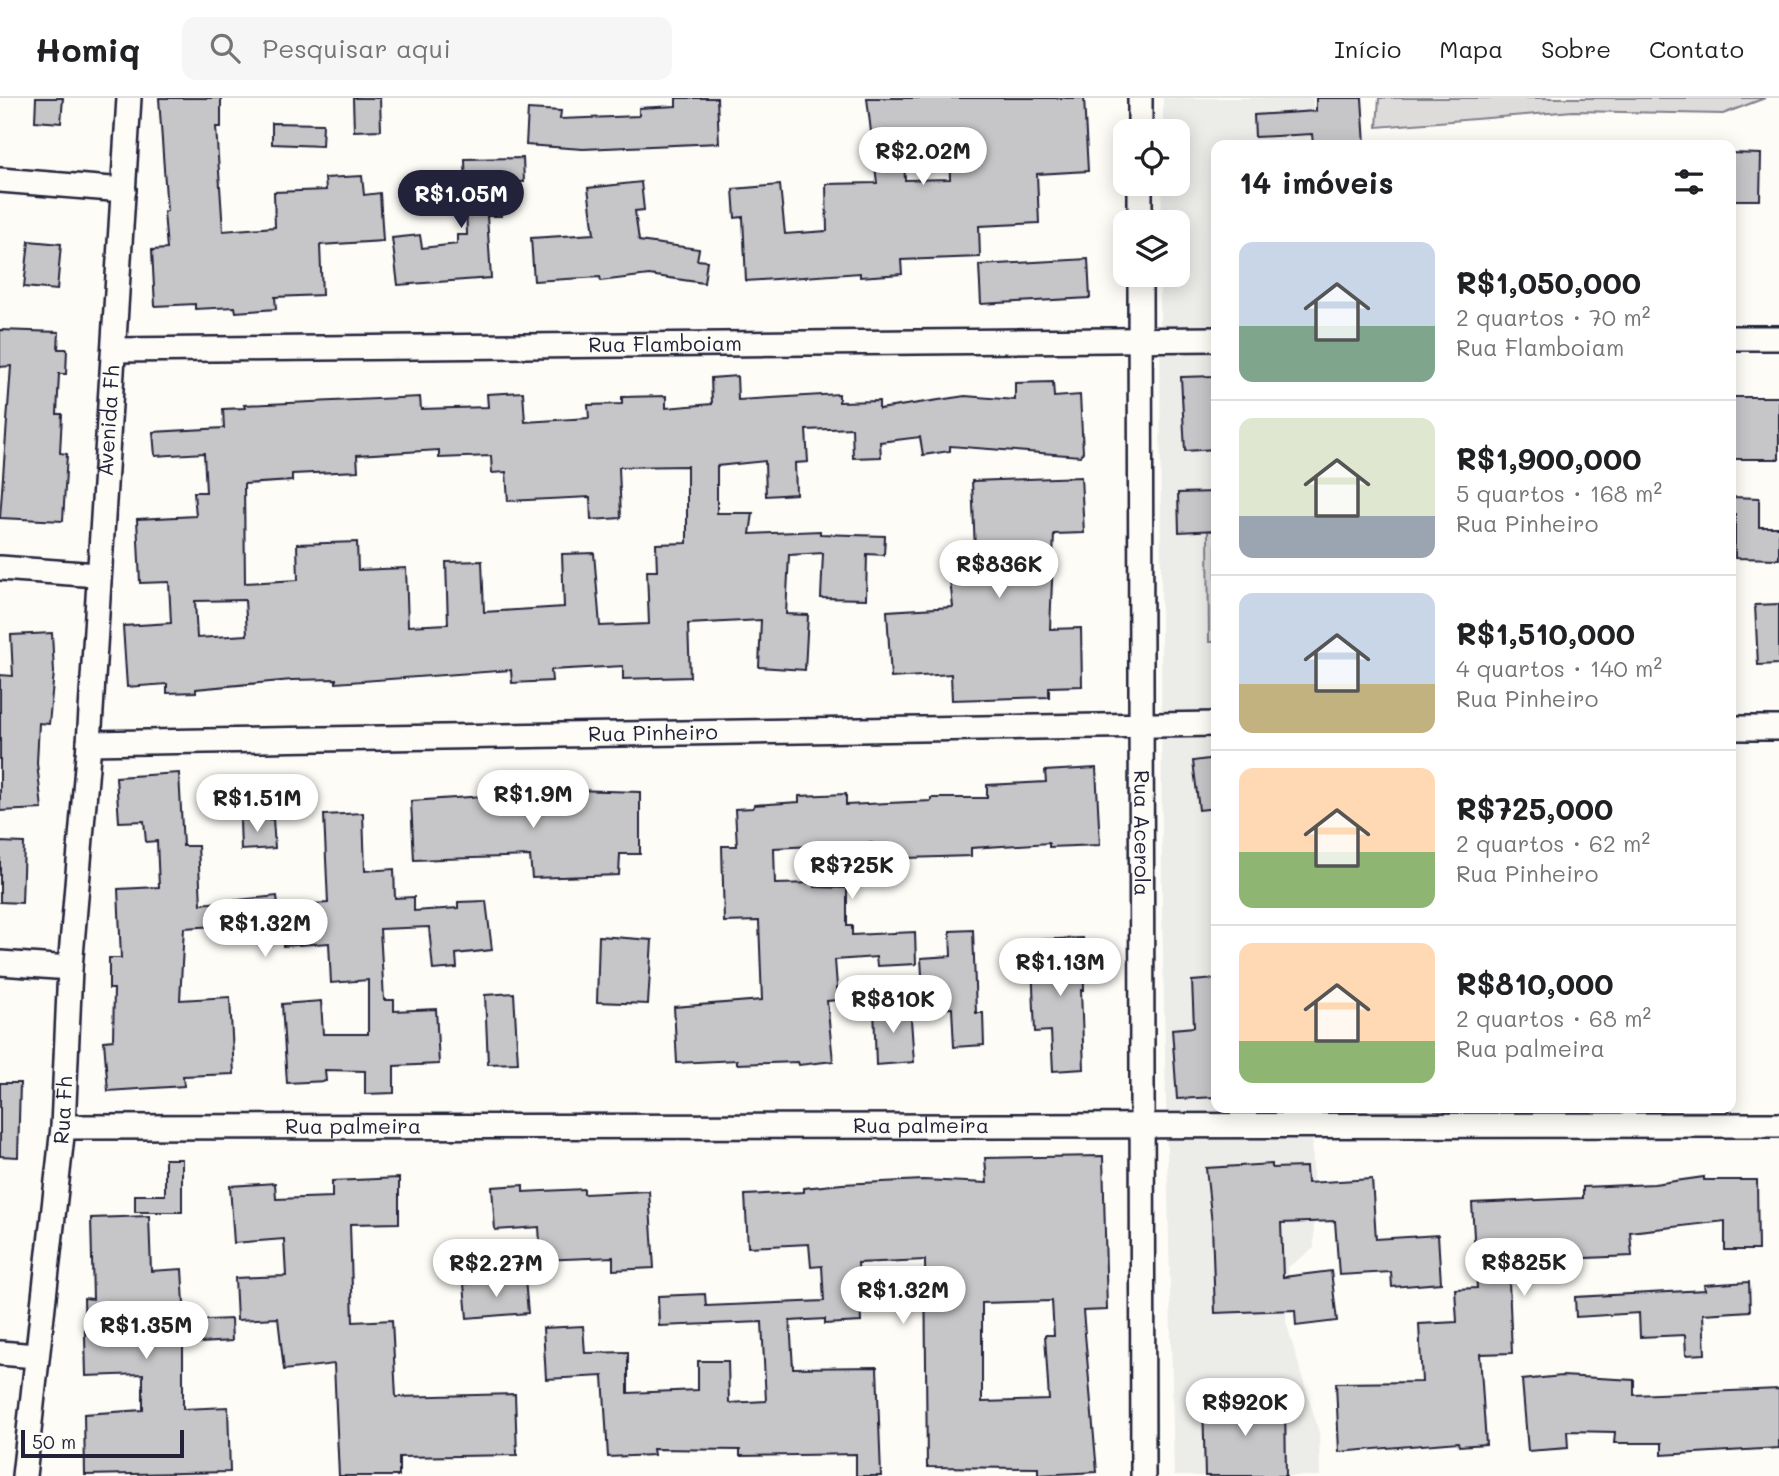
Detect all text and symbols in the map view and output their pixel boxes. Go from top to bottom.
search box [182,17,672,80]
text: Homiq [35,27,140,70]
icon: search [206,29,244,67]
text: Pesquisar aqui [262,31,451,65]
text: Início [1334,33,1401,64]
text: Mapa [1439,33,1503,64]
text: Sobre [1541,33,1611,64]
text: Contato [1649,33,1744,64]
map controls [1113,119,1190,287]
button: locate [1113,119,1190,196]
pin: R$2.02M [858,127,988,187]
text: R$2.02M [875,135,971,165]
text: 14 imóveis [1239,162,1394,202]
icon: filters [1670,163,1708,201]
pin: R$1.05M [396,170,526,230]
text: R$1.05M [414,178,508,208]
button: layers [1113,210,1190,287]
text: R$1,050,000 [1456,262,1641,302]
icon: home [1295,270,1379,354]
text: 2 quartos · 70 m² [1456,302,1650,332]
street label: Rua Flamboiam [588,329,742,357]
text: Rua Flamboiam [1456,332,1624,362]
street label: Avenida Fh [91,364,124,477]
text: R$1,900,000 [1456,438,1642,478]
icon: home [1295,446,1379,530]
text: 5 quartos · 168 m² [1456,478,1662,508]
text: Rua Pinheiro [1456,508,1598,538]
pin: R$836K [942,540,1056,600]
text: R$836K [955,548,1043,578]
text: R$1,510,000 [1456,613,1635,653]
icon: home [1295,621,1379,705]
text: 4 quartos · 140 m² [1456,653,1662,683]
text: Rua Pinheiro [1456,683,1598,713]
street label: Rua Pinheiro [588,717,718,747]
pin: R$1.9M [476,770,590,830]
street label: Rua Acerola [1129,770,1157,896]
pin: R$1.51M [192,774,322,834]
text: R$1.9M [493,778,573,808]
text: R$1.51M [212,782,302,812]
text: R$725,000 [1456,788,1613,828]
icon: home [1295,796,1379,880]
text: 2 quartos · 62 m² [1456,828,1650,858]
pin: R$725K [795,842,909,901]
text: R$725K [810,849,894,879]
text: Rua Pinheiro [1456,858,1598,888]
pin: R$1.32M [200,900,330,959]
text: R$1.32M [219,907,311,937]
pin: R$1.13M [995,939,1125,998]
text: R$1.13M [1015,946,1105,976]
text: R$810,000 [1456,963,1614,1003]
icon: home [1295,971,1379,1055]
pin: R$810K [836,976,950,1035]
text: R$810K [851,983,935,1013]
text: 2 quartos · 68 m² [1456,1003,1651,1033]
text: Rua palmeira [1456,1033,1605,1063]
street label: Rua Fh [46,1075,77,1146]
street label: Rua palmeira [853,1111,989,1138]
street label: Rua palmeira [285,1112,421,1139]
pin: R$825K [1467,1238,1581,1298]
pin: R$2.27M [431,1240,561,1299]
text: R$825K [1481,1246,1567,1276]
text: R$2.27M [449,1247,543,1277]
pin: R$1.32M [838,1266,968,1326]
text: R$1.32M [857,1274,949,1304]
pin: R$1.35M [81,1302,211,1361]
text: R$1.35M [99,1309,193,1339]
pin: R$920K [1188,1378,1302,1438]
text: R$920K [1202,1386,1288,1416]
scale bar [21,1427,184,1459]
text: 50 m [32,1429,76,1454]

